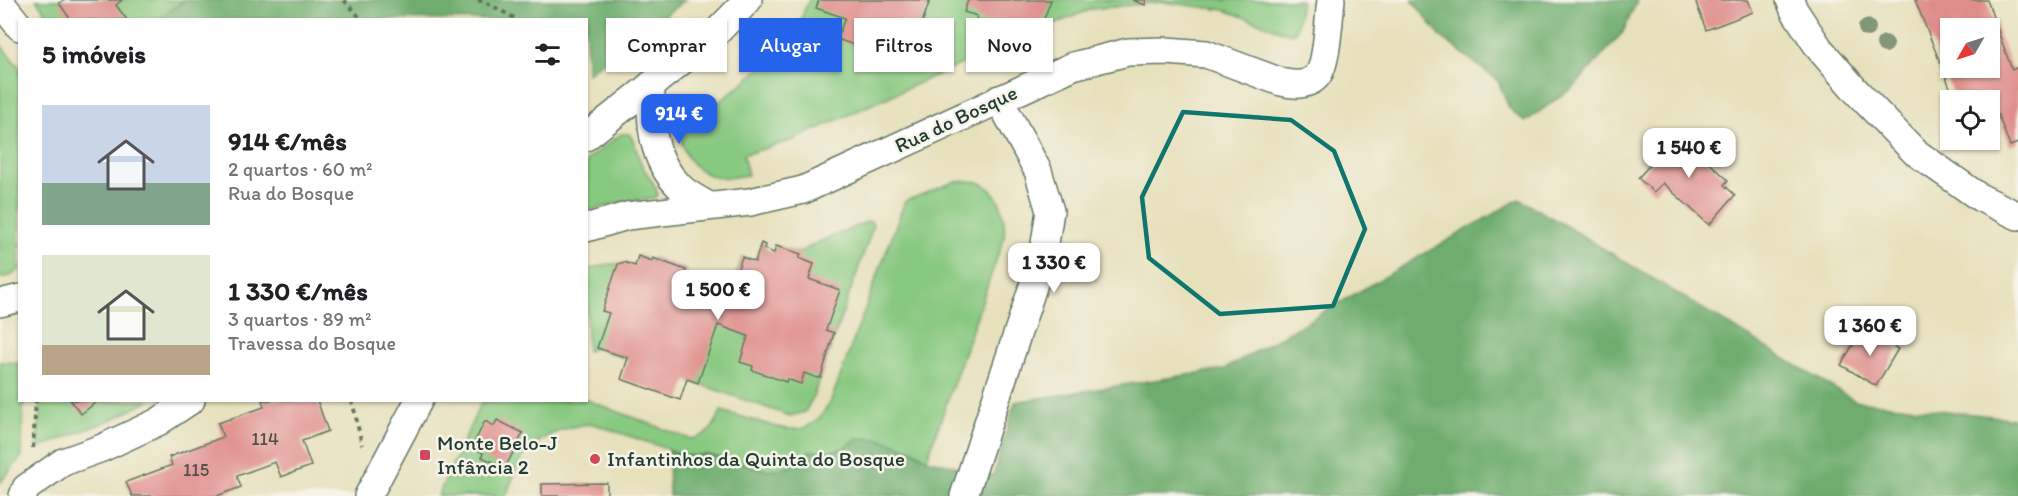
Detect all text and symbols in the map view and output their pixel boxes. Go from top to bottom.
chip: Comprar [606,18,727,72]
chip: Alugar [739,18,842,72]
chip: Filtros [854,18,954,72]
chip: Novo [966,18,1053,72]
north arrow [1940,18,2000,78]
map controls [1940,18,2000,150]
text: 5 imóveis [42,38,146,70]
icon: filters [531,38,564,71]
street label: Rua do Bosque [891,79,1021,158]
button: locate [1940,90,2000,150]
pin: 914 € [637,94,721,145]
text: 914 € [655,101,703,125]
text: 914 €/mês [228,125,347,157]
pin: 1 540 € [1634,128,1744,179]
icon: home [90,129,162,201]
text: 1 540 € [1657,135,1721,159]
text: 2 quartos · 60 m² [228,157,373,181]
text: Rua do Bosque [228,181,354,205]
pin: 1 330 € [999,243,1109,294]
text: 1 330 € [1022,250,1086,274]
pin: 1 500 € [663,270,773,321]
text: 1 330 €/mês [228,275,368,307]
text: 1 500 € [686,277,750,301]
icon: home [90,279,162,351]
pin: 1 360 € [1815,306,1925,357]
text: 3 quartos · 89 m² [228,307,371,331]
text: 1 360 € [1838,313,1902,337]
text: Travessa do Bosque [228,331,396,355]
house number: 114 [251,428,279,450]
place label: Monte Belo-J Infância 2 [437,430,557,479]
place label: Infantinhos da Quinta do Bosque [607,446,905,471]
marker: Monte Belo-J Infância 2 [418,448,432,462]
marker: Infantinhos da Quinta do Bosque [588,452,602,466]
house number: 115 [183,459,209,481]

